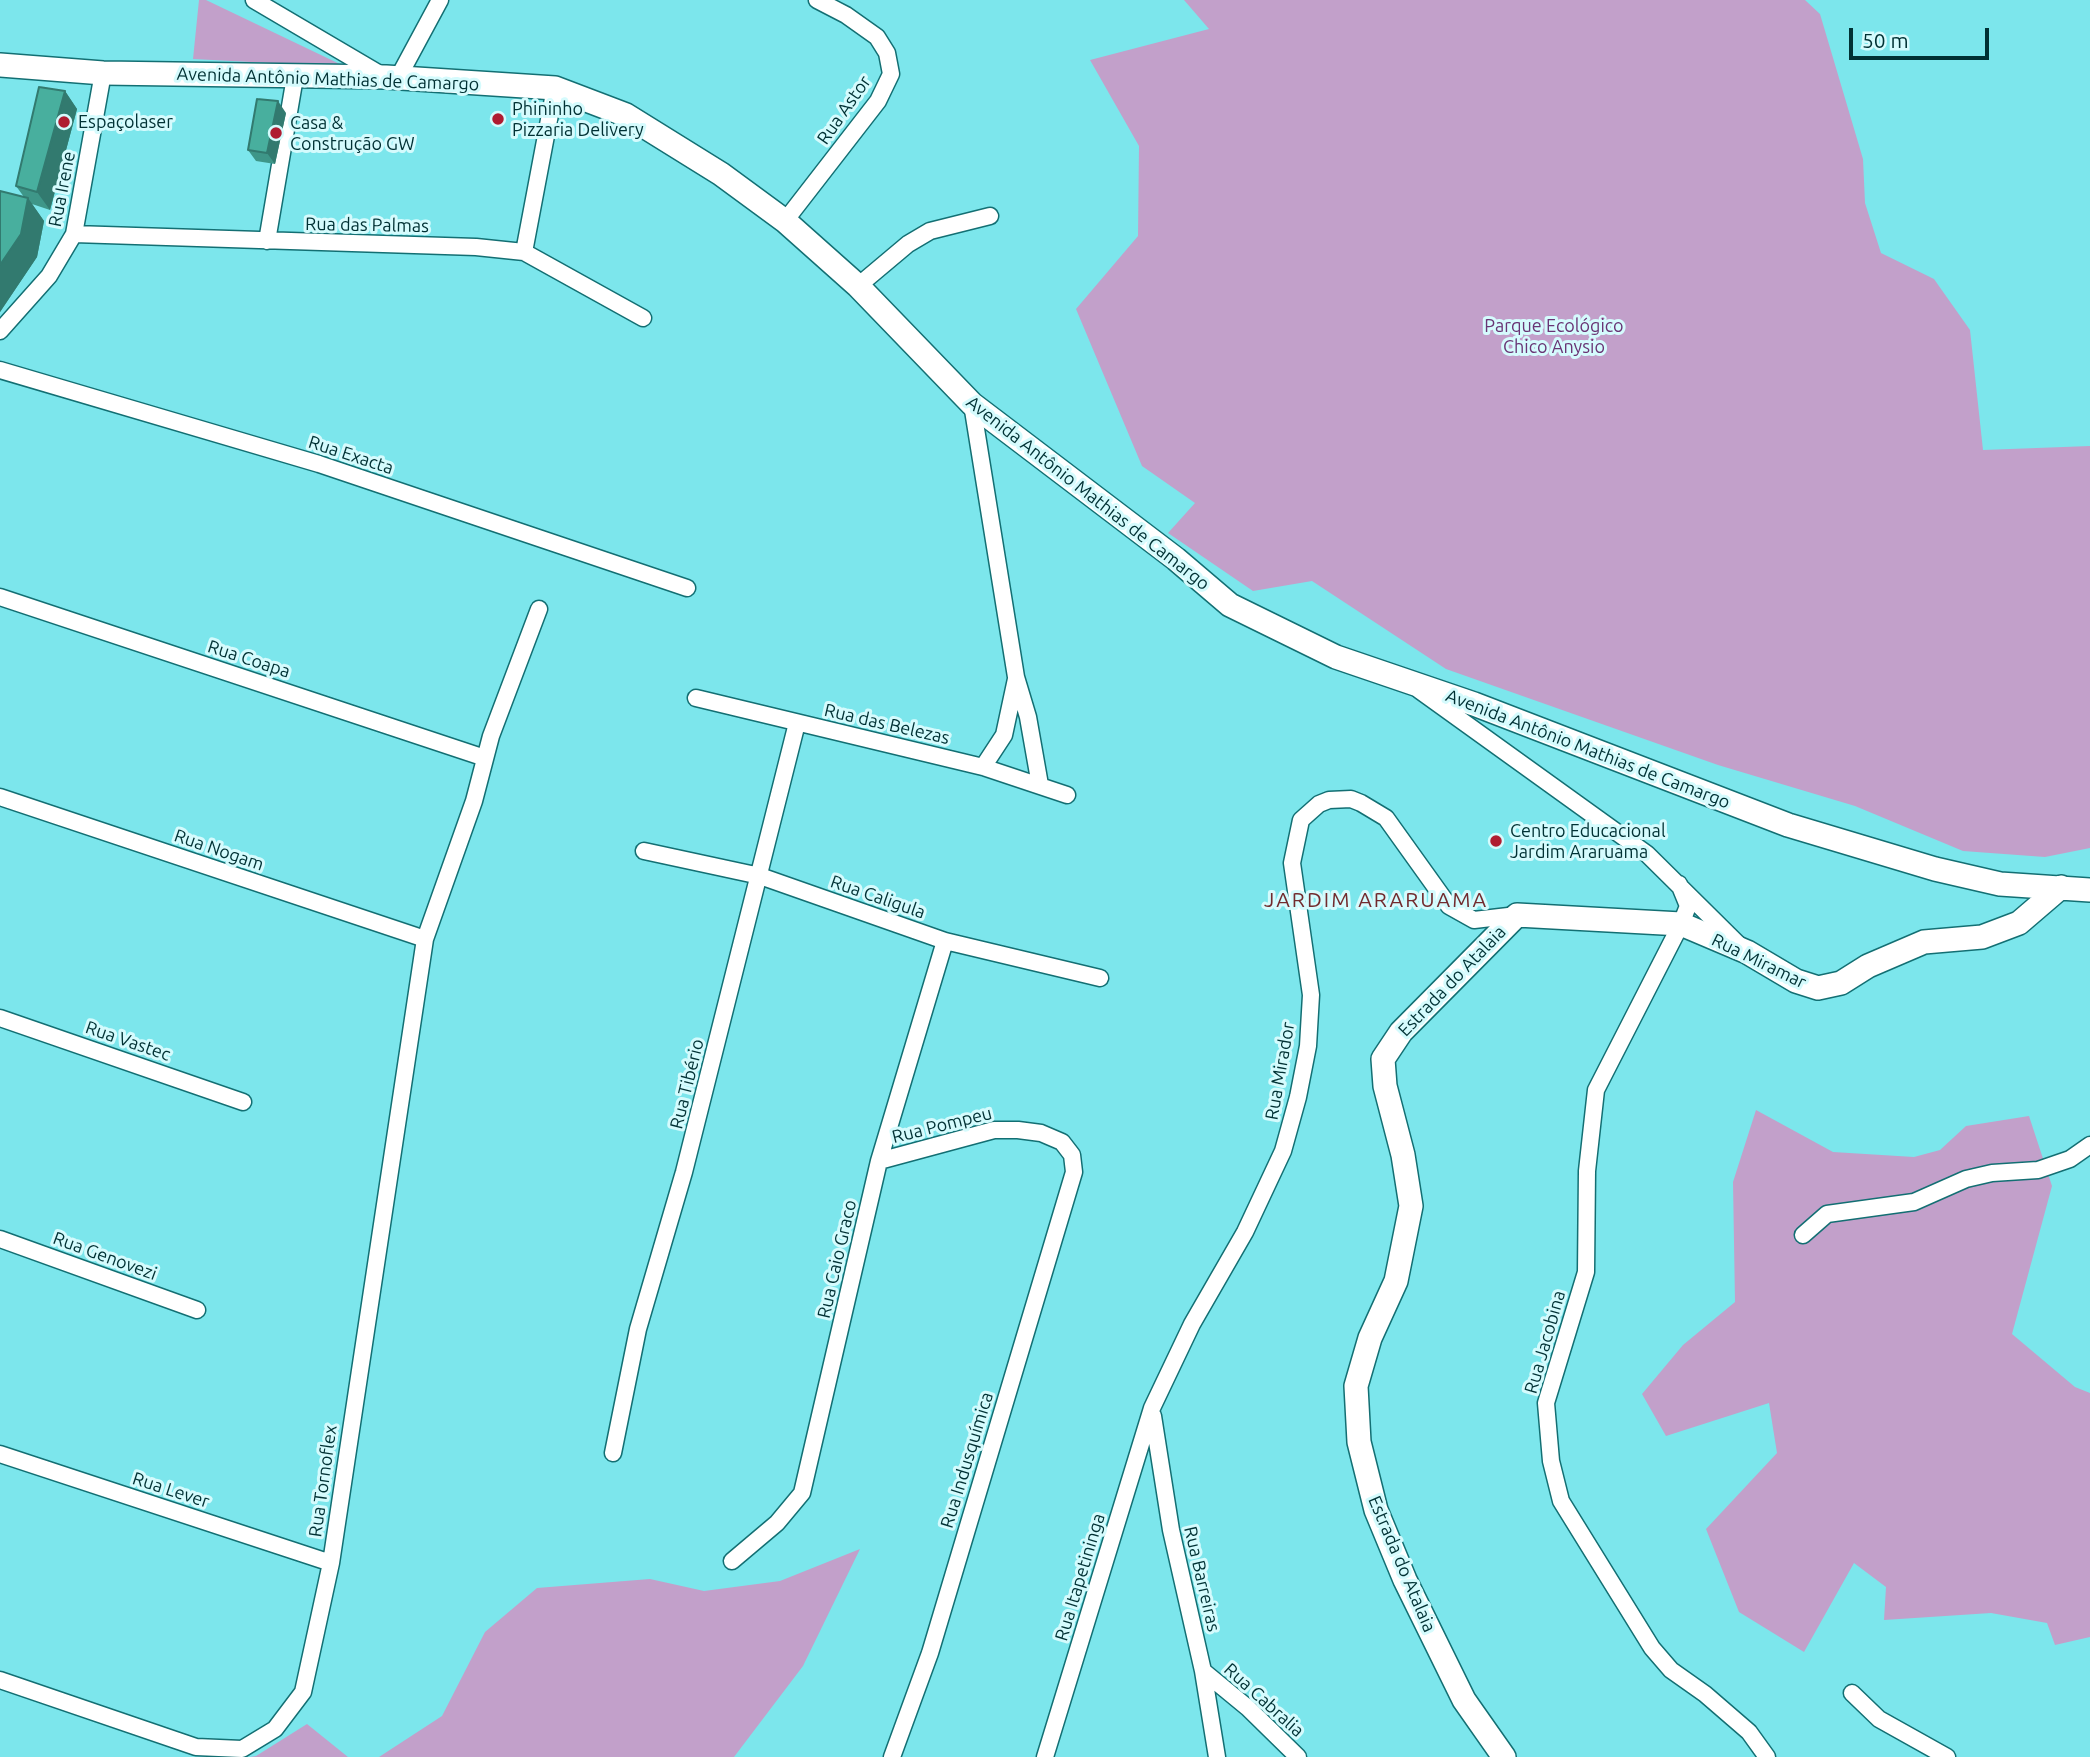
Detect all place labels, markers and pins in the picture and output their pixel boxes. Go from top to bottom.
place label: Phininho Pizzaria Delivery [512,98,644,140]
place label: Espaçolaser [78,111,173,133]
marker: Phininho Pizzaria Delivery [490,111,506,127]
place label: Casa & Construção GW [290,112,415,154]
marker: Espaçolaser [56,114,72,130]
marker: Casa & Construção GW [268,125,284,141]
place label: Centro Educacional Jardim Araruama [1510,820,1666,862]
marker: Centro Educacional Jardim Araruama [1488,833,1504,849]

